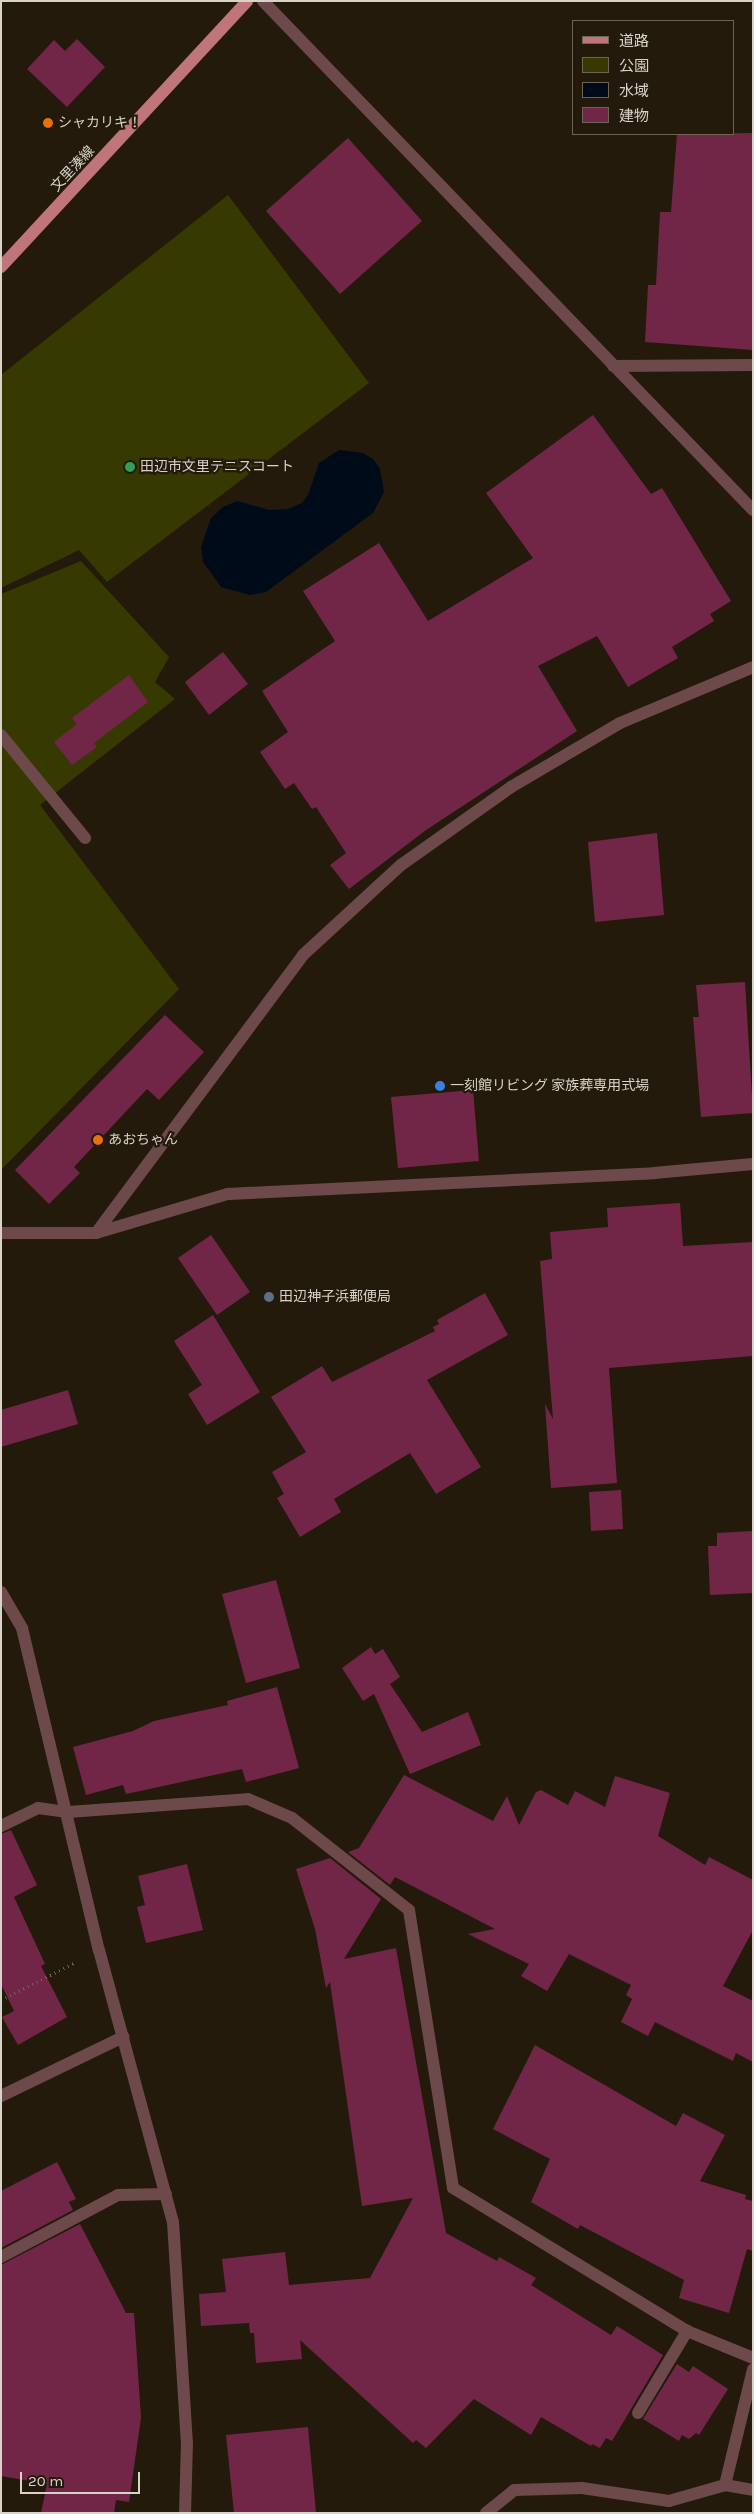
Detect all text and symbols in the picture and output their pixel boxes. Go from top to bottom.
legend [572,20,734,135]
text: 道路 [619,32,649,50]
text: 公園 [619,57,649,75]
text: 水域 [619,82,649,100]
text: 建物 [619,107,649,125]
place label: シャカリキ！ [58,115,142,131]
marker: シャカリキ！ [42,117,54,129]
street label: 文里湊線 [48,143,98,195]
place label: 田辺市文里テニスコート [140,459,294,475]
marker: 田辺市文里テニスコート [124,461,136,473]
place label: 一刻館リビング 家族葬専用式場 [450,1078,649,1094]
marker: 一刻館リビング 家族葬専用式場 [434,1080,446,1092]
place label: あおちゃん [108,1132,178,1148]
marker: あおちゃん [92,1134,104,1146]
place label: 田辺神子浜郵便局 [279,1289,391,1305]
marker: 田辺神子浜郵便局 [263,1291,275,1303]
scale bar [22,2462,142,2494]
text: 20 m [28,2472,63,2490]

